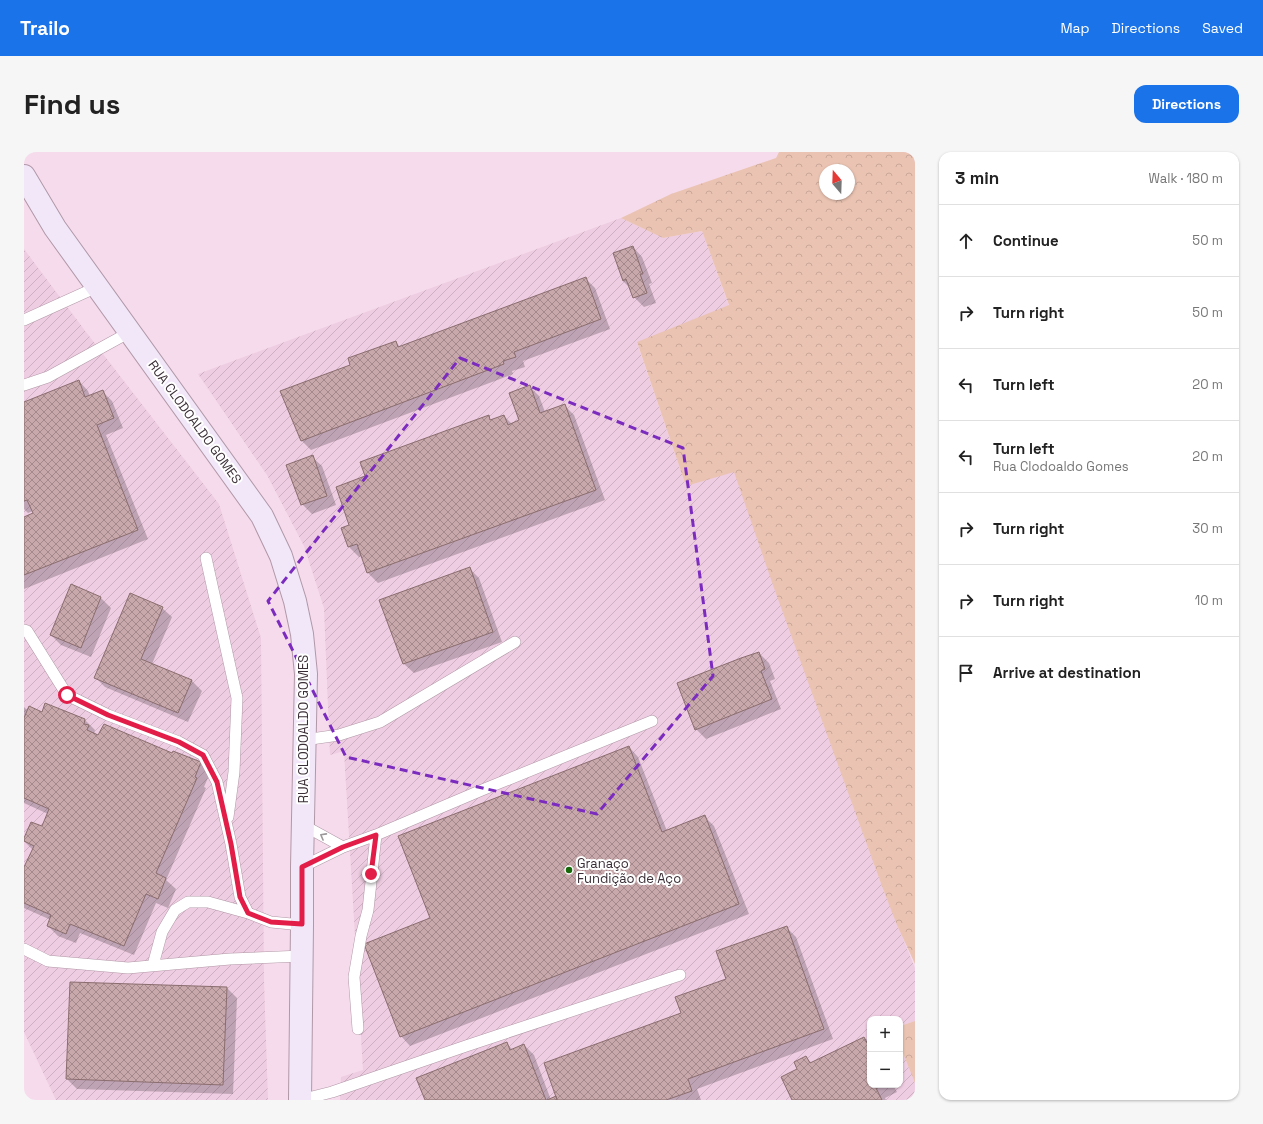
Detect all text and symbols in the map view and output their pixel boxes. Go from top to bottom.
text: Trailo [20,16,70,41]
text: Map [1060,19,1090,37]
text: Directions [1112,19,1180,37]
text: Saved [1202,19,1243,37]
button: Directions [1134,85,1239,123]
text: Find us [24,86,121,122]
north arrow [819,164,855,200]
text: 3 min [955,167,999,189]
text: Walk · 180 m [1149,170,1223,187]
icon: ahead [955,230,977,252]
text: Continue [993,231,1059,250]
text: 50 m [1192,232,1223,249]
icon: right [955,302,977,324]
text: Turn right [993,303,1064,322]
text: 50 m [1192,304,1223,321]
street label: RUA CLODOALDO GOMES [144,357,246,487]
icon: left [955,374,977,396]
text: Turn left [993,375,1055,394]
text: 20 m [1192,376,1223,393]
text: Turn left [993,439,1055,458]
icon: left [955,446,977,468]
text: 20 m [1192,448,1223,465]
text: Rua Clodoaldo Gomes [993,458,1129,475]
icon: right [955,518,977,540]
text: Turn right [993,519,1064,538]
text: 30 m [1192,520,1223,537]
icon: right [955,590,977,612]
text: Turn right [993,591,1064,610]
text: 10 m [1195,592,1223,609]
street label: RUA CLODOALDO GOMES [295,655,312,803]
icon: arrive [955,662,977,684]
text: Arrive at destination [993,663,1141,682]
route start [58,686,76,704]
one-way arrow [320,833,327,841]
place label: Granaço Fundição de Aço [577,855,681,887]
route end [362,865,380,883]
marker: Granaço Fundição de Aço [564,865,574,875]
map controls [867,1016,903,1088]
button: + [867,1016,903,1052]
button: − [867,1052,903,1088]

